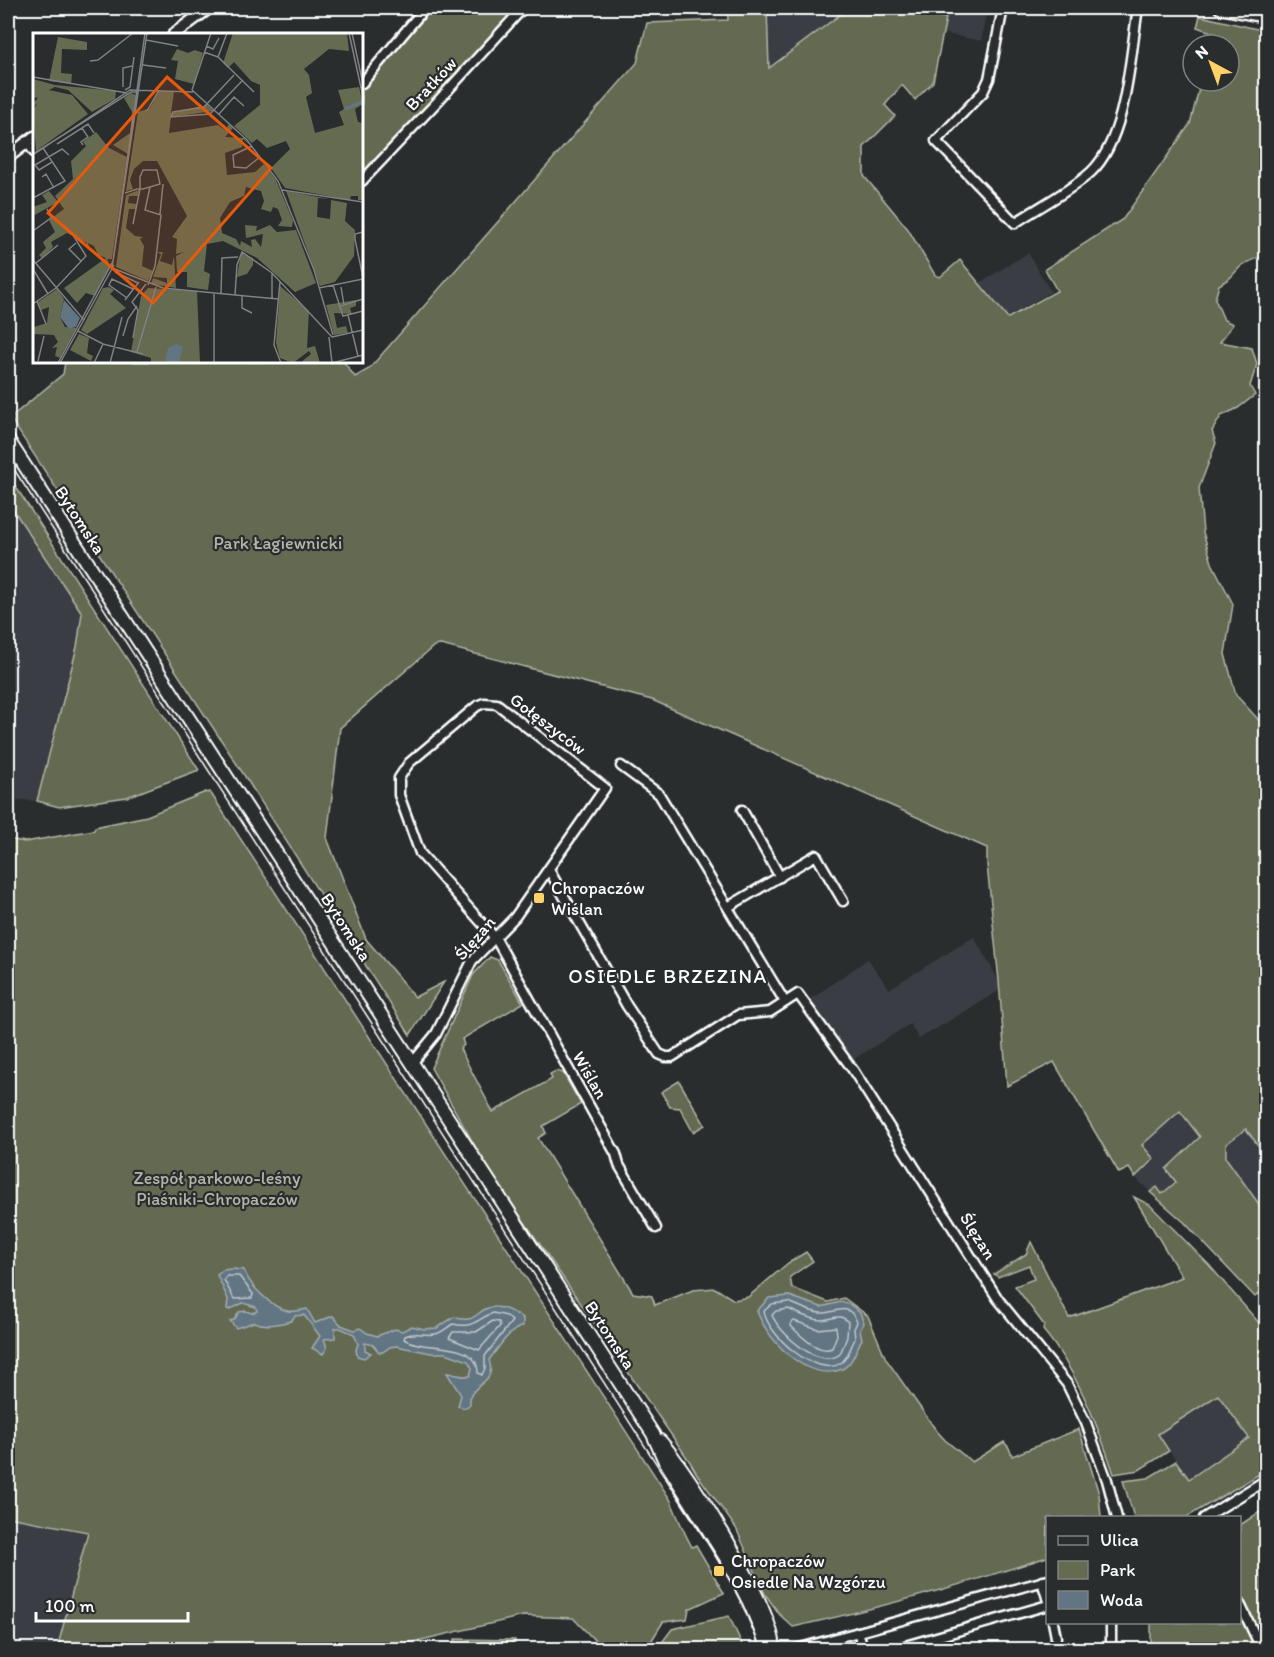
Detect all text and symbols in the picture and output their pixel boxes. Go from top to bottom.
inset map [33,33,363,363]
north arrow [1181,33,1241,93]
text: N [1191,41,1212,63]
street label: Bratków [401,52,461,116]
street label: Bytomska [50,482,110,558]
park label: Park Łagiewnicki [214,532,342,554]
street label: Gołęszyców [505,688,591,760]
place label: Chropaczów Wiślan [551,877,645,920]
street label: Bytomska [316,889,376,965]
marker: Chropaczów Wiślan [532,891,546,905]
street label: Ślęzan [450,911,500,965]
district label: OSIEDLE BRZEZINA [568,964,768,988]
street label: Wiślan [568,1047,613,1103]
park label: Zespół parkowo-leśny Piaśniki-Chropaczów [134,1167,301,1210]
street label: Ślęzan [955,1208,1001,1264]
street label: Bytomska [580,1297,640,1373]
legend [1046,1516,1241,1624]
text: Ulica [1100,1529,1139,1551]
place label: Chropaczów Osiedle Na Wzgórzu [731,1550,886,1593]
text: Park [1100,1559,1135,1581]
marker: Chropaczów Osiedle Na Wzgórzu [712,1564,726,1578]
scale bar [36,1585,188,1623]
text: Woda [1100,1589,1143,1611]
text: 100 m [45,1595,95,1617]

